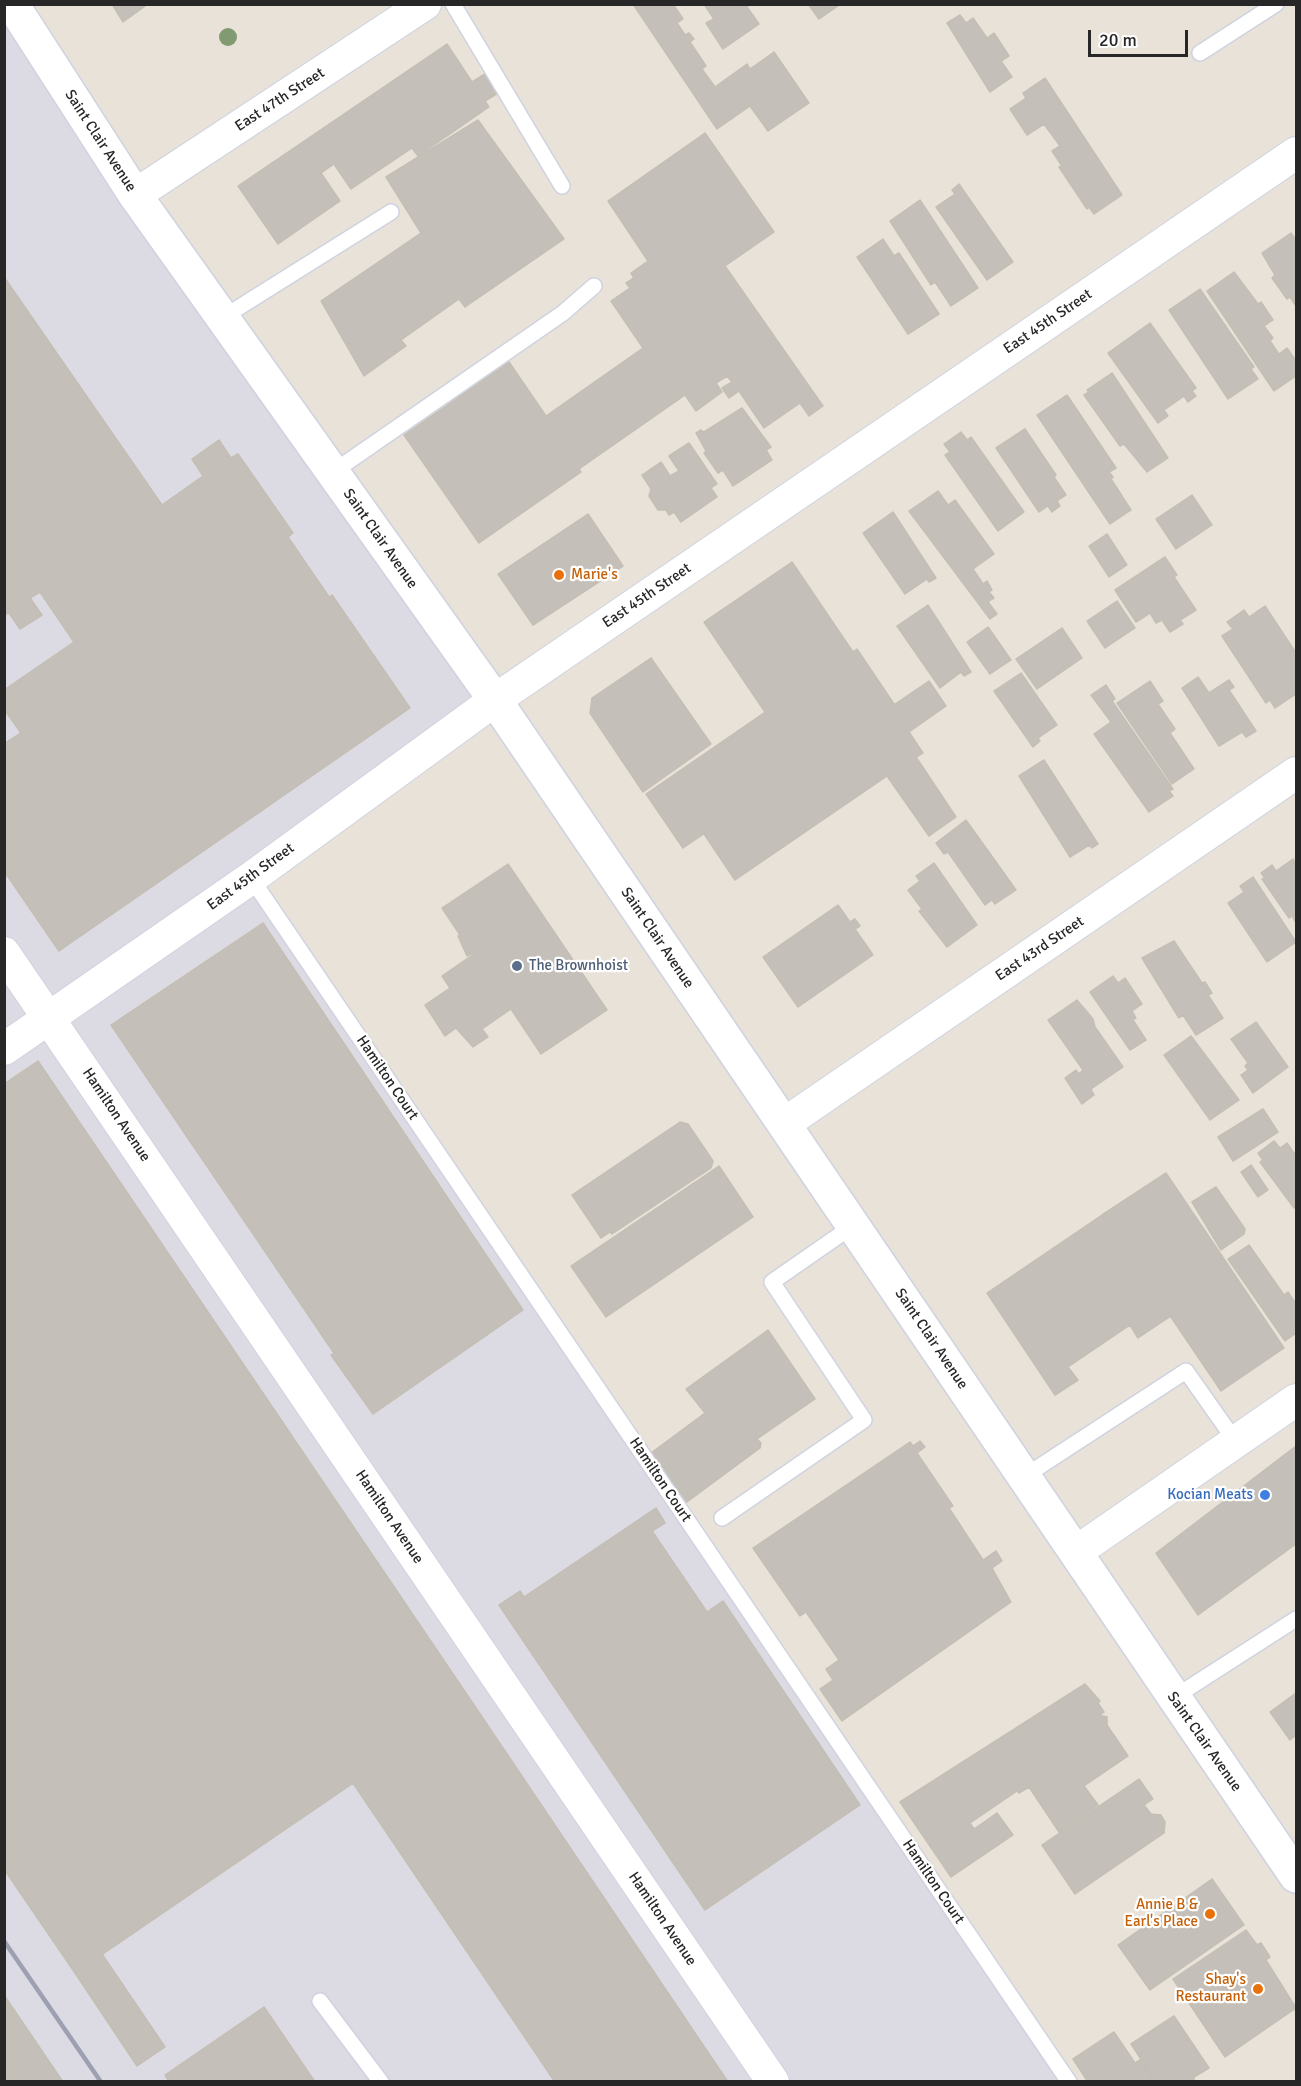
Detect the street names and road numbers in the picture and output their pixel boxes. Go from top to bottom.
street label: East 47th Street [232,64,328,136]
street label: Saint Clair Avenue [60,87,140,195]
street label: East 45th Street [1000,286,1096,358]
street label: Saint Clair Avenue [339,486,421,592]
street label: East 45th Street [599,560,695,632]
street label: East 45th Street [204,839,298,915]
street label: Saint Clair Avenue [617,884,697,992]
street label: East 43rd Street [992,913,1088,985]
street label: Hamilton Court [352,1032,422,1124]
street label: Hamilton Avenue [78,1065,154,1165]
street label: Saint Clair Avenue [891,1285,971,1393]
street label: Hamilton Court [625,1434,695,1526]
street label: Hamilton Avenue [351,1467,427,1567]
street label: Saint Clair Avenue [1163,1689,1245,1795]
street label: Hamilton Court [898,1836,968,1928]
street label: Hamilton Avenue [624,1869,700,1969]

